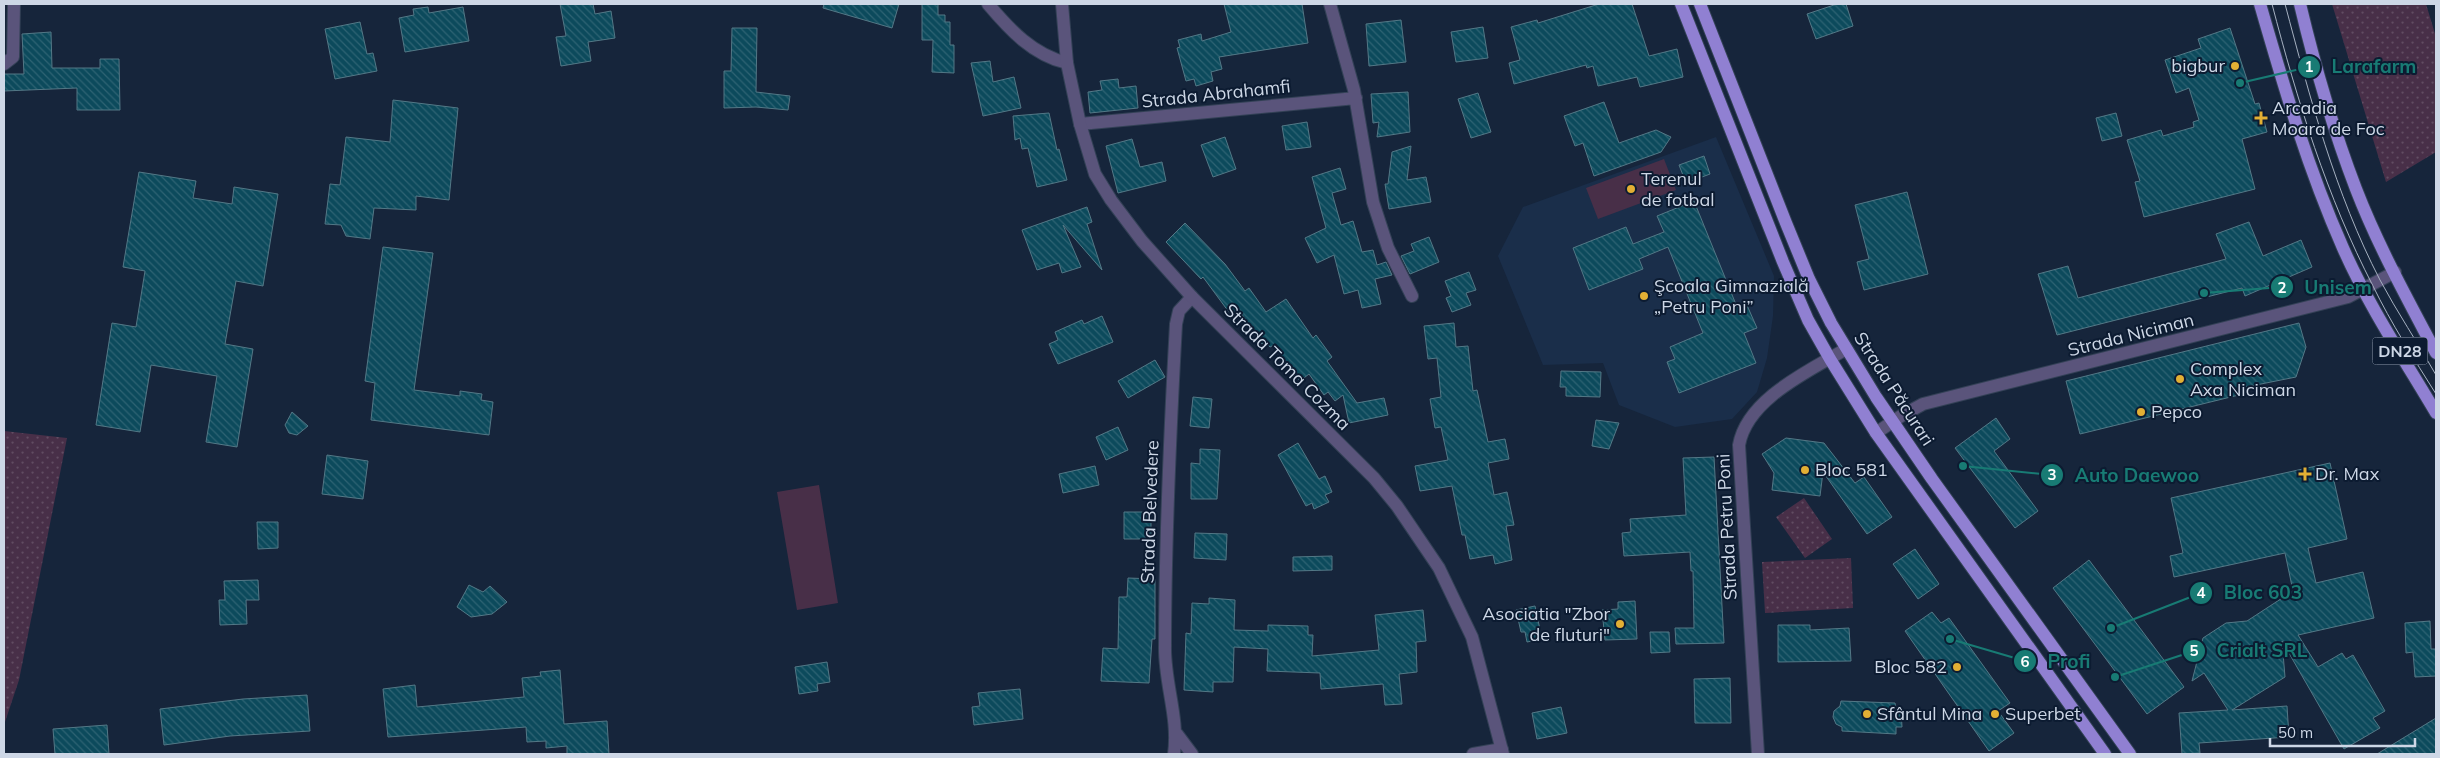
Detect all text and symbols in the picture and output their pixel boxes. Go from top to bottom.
callout: Larafarm [2297,50,2426,84]
place label: bigbur [2171,54,2225,77]
text: Larafarm [2332,54,2416,78]
text: 1 [2304,57,2314,76]
marker: bigbur [2229,60,2241,72]
street label: Strada Abrahamfi [1140,74,1292,113]
place label: Arcadia Moara de Foc [2272,96,2385,140]
marker: Arcadia Moara de Foc [2254,111,2268,125]
place label: Terenul de fotbal [1641,167,1715,211]
marker: Terenul de fotbal [1625,183,1637,195]
callout: Unisem [2270,270,2382,304]
place label: Şcoala Gimnazială „Petru Poni” [1654,274,1809,318]
text: Unisem [2304,275,2372,299]
text: 2 [2277,278,2287,297]
marker: Şcoala Gimnazială „Petru Poni” [1638,290,1650,302]
street label: Strada Toma Cozma [1219,298,1356,435]
street label: Strada Niciman [2065,308,2196,361]
street label: Strada Păcurari [1849,328,1940,450]
road number: DN28 [2372,338,2428,364]
place label: Complex Axa Niciman [2190,357,2296,401]
marker: Complex Axa Niciman [2174,373,2186,385]
place label: Pepco [2151,400,2202,423]
marker: Pepco [2135,406,2147,418]
street label: Strada Belvedere [1136,440,1163,584]
street label: Strada Petru Poni [1711,453,1742,601]
place label: Bloc 581 [1815,458,1888,481]
callout: Auto Daewoo [2040,458,2209,492]
place label: Dr. Max [2315,462,2380,485]
text: Auto Daewoo [2075,463,2199,487]
marker: Bloc 581 [1799,464,1811,476]
text: 3 [2047,465,2057,484]
marker: Dr. Max [2299,468,2311,480]
callout: Bloc 603 [2189,576,2312,610]
text: Bloc 603 [2224,580,2302,604]
text: 4 [2196,583,2206,602]
place label: Asociatia "Zbor de fluturi" [1482,602,1610,646]
marker: Asociatia "Zbor de fluturi" [1614,618,1626,630]
callout: Crialt SRL [2181,634,2317,668]
text: Crialt SRL [2217,638,2308,662]
text: 5 [2189,641,2199,660]
callout: Profi [2013,644,2101,678]
text: Profi [2048,649,2090,673]
text: 6 [2020,652,2030,671]
place label: Bloc 582 [1874,655,1947,678]
marker: Bloc 582 [1951,661,1963,673]
place label: Sfântul Mina [1877,702,1982,725]
place label: Superbet [2005,702,2081,725]
marker: Sfântul Mina [1861,708,1873,720]
marker: Superbet [1989,708,2001,720]
scale bar [2270,716,2415,748]
text: 50 m [2278,723,2313,742]

